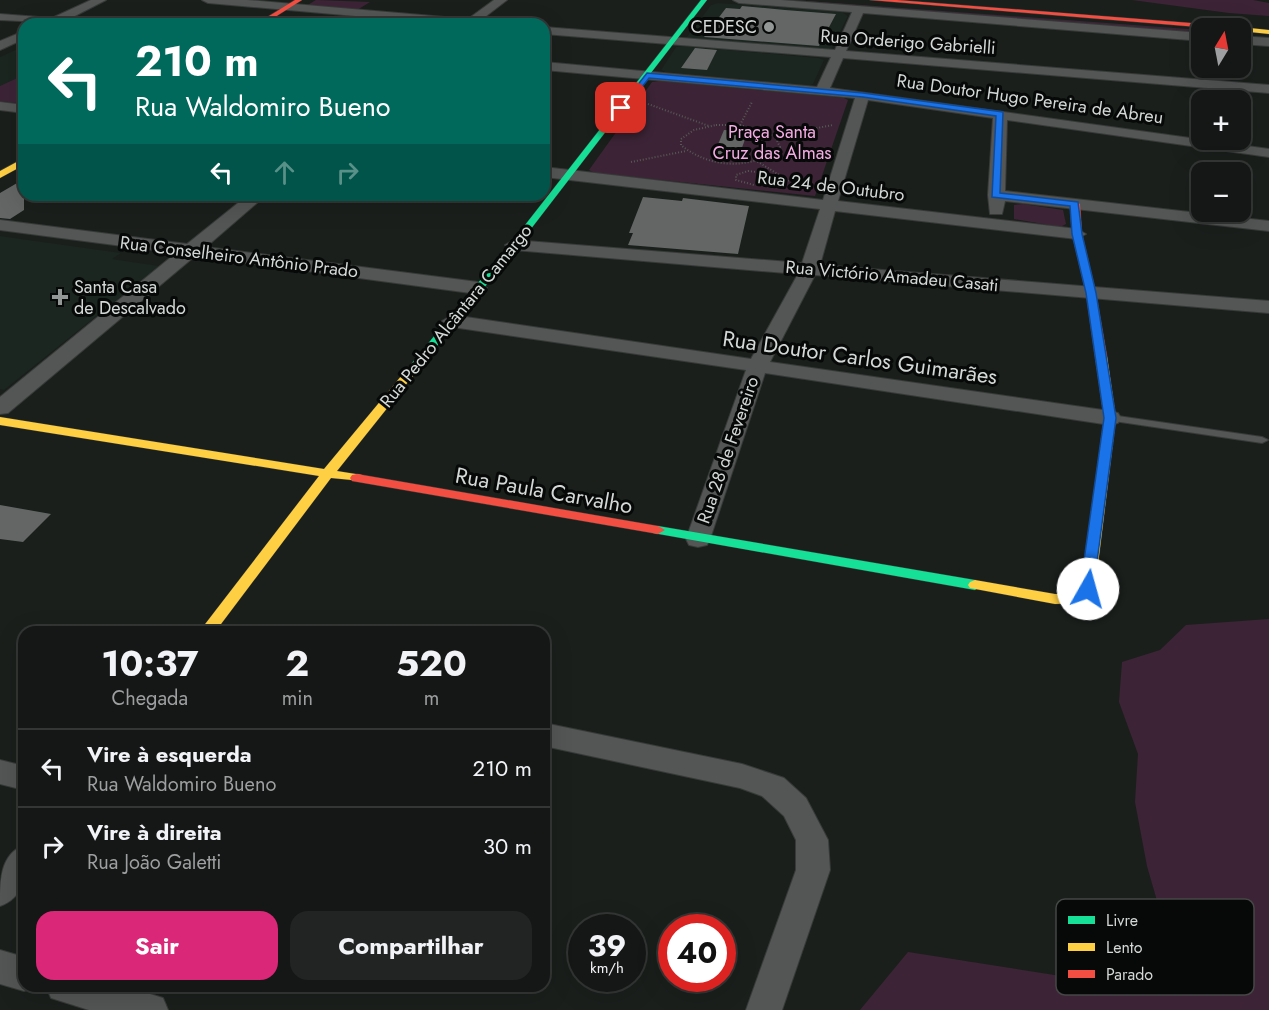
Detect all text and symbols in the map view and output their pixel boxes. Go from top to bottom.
place label: CEDESC [690,14,757,40]
north arrow [1191,18,1251,78]
map controls [1191,18,1251,222]
marker: CEDESC [762,20,776,34]
street label: Rua Orderigo Gabrielli [819,23,997,61]
text: 210 m [135,31,259,92]
icon: left [36,42,114,120]
street label: Rua Doutor Hugo Pereira de Abreu [895,67,1165,131]
pin [595,82,646,133]
text: Rua Waldomiro Bueno [135,87,391,126]
button: + [1191,90,1251,150]
icon: arrive [604,91,637,124]
park label: Praça Santa Cruz das Almas [712,119,832,166]
icon: left [205,156,238,189]
icon: ahead [268,156,301,189]
icon: right [331,156,364,189]
button: − [1191,162,1251,222]
street label: Rua 24 de Outubro [756,164,906,208]
street label: Rua Pedro Alcântara Camargo [374,219,538,413]
street label: Rua Conselheiro Antônio Prado [118,229,360,285]
street label: Rua Victório Amadeu Casati [784,254,1000,298]
place label: Santa Casa de Descalvado [74,274,186,321]
marker: Santa Casa de Descalvado [51,288,69,306]
street label: Rua Doutor Carlos Guimarães [721,322,1000,392]
street label: Rua 28 de Fevereiro [691,373,765,527]
street label: Rua Paula Carvalho [453,459,635,521]
position arrow [1056,557,1120,621]
text: 10:37 [101,637,198,689]
text: 2 [285,637,309,689]
text: 520 [396,637,467,689]
text: Chegada [112,684,188,713]
text: min [282,684,313,713]
text: m [424,684,439,713]
text: Vire à esquerda [87,738,252,770]
icon: left [36,752,69,785]
text: 210 m [473,752,532,784]
text: Rua Waldomiro Bueno [87,770,276,799]
text: Vire à direita [87,816,222,848]
icon: right [36,830,69,863]
text: 30 m [483,830,532,862]
text: Rua João Galetti [87,848,221,877]
legend [1056,899,1254,995]
text: Livre [1106,909,1138,932]
button: Sair [36,911,278,980]
button: Compartilhar [290,911,532,980]
speed limit sign: 40 [658,914,736,992]
text: 39 [588,924,626,967]
text: Lento [1106,936,1143,959]
text: km/h [590,957,624,979]
text: Parado [1106,963,1153,986]

